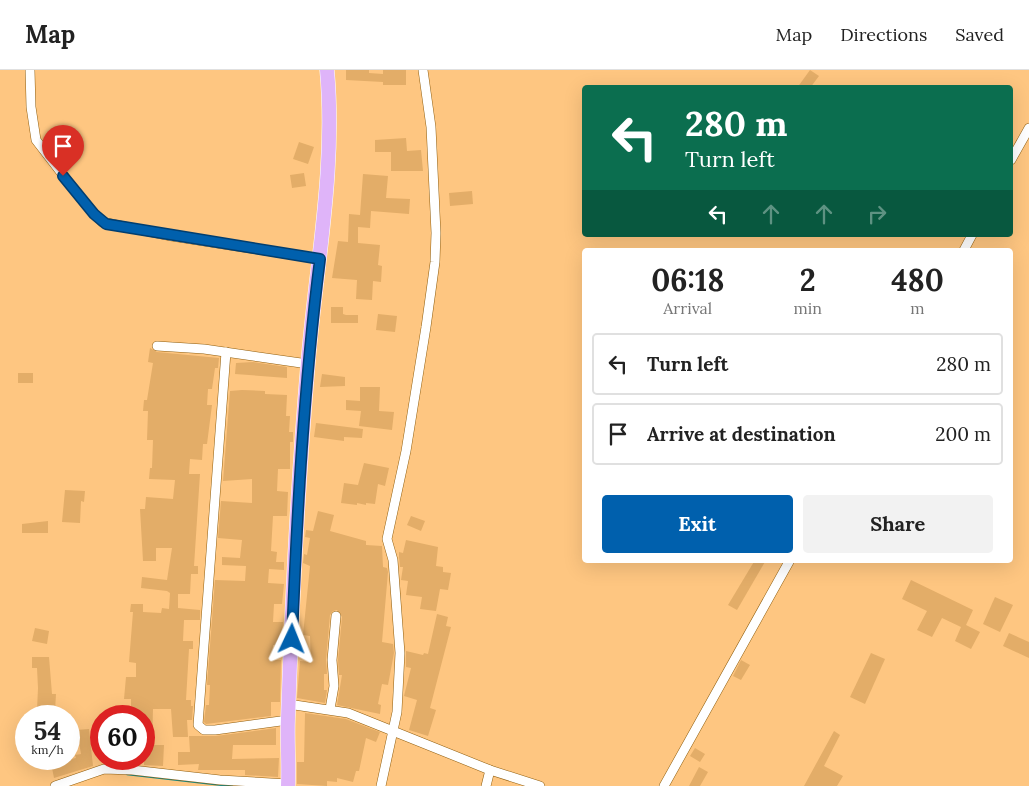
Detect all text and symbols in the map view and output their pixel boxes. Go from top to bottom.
text: Map [25,19,75,50]
text: Map [776,23,812,46]
text: Directions [840,23,927,46]
text: Saved [955,23,1004,46]
text: 280 m [685,101,787,146]
icon: left [602,105,667,170]
pin [42,125,84,176]
icon: arrive [49,132,77,160]
text: Turn left [685,145,775,173]
icon: left [704,200,732,228]
icon: ahead [757,200,785,228]
icon: ahead [810,200,838,228]
icon: right [863,200,891,228]
text: 06:18 [651,261,724,299]
text: 2 [800,261,816,299]
text: 480 [891,261,944,299]
text: Arrival [663,298,712,318]
text: min [793,298,822,318]
text: m [910,298,925,318]
icon: left [604,350,632,378]
text: Turn left [647,352,728,376]
text: 280 m [936,352,991,376]
icon: arrive [604,420,632,448]
text: Arrive at destination [647,422,836,446]
text: 200 m [935,422,991,446]
button: Exit [602,495,793,553]
button: Share [803,495,993,553]
position arrow [265,612,317,664]
speed limit sign: 60 [90,705,155,770]
text: 54 [34,715,61,747]
text: km/h [31,742,64,757]

